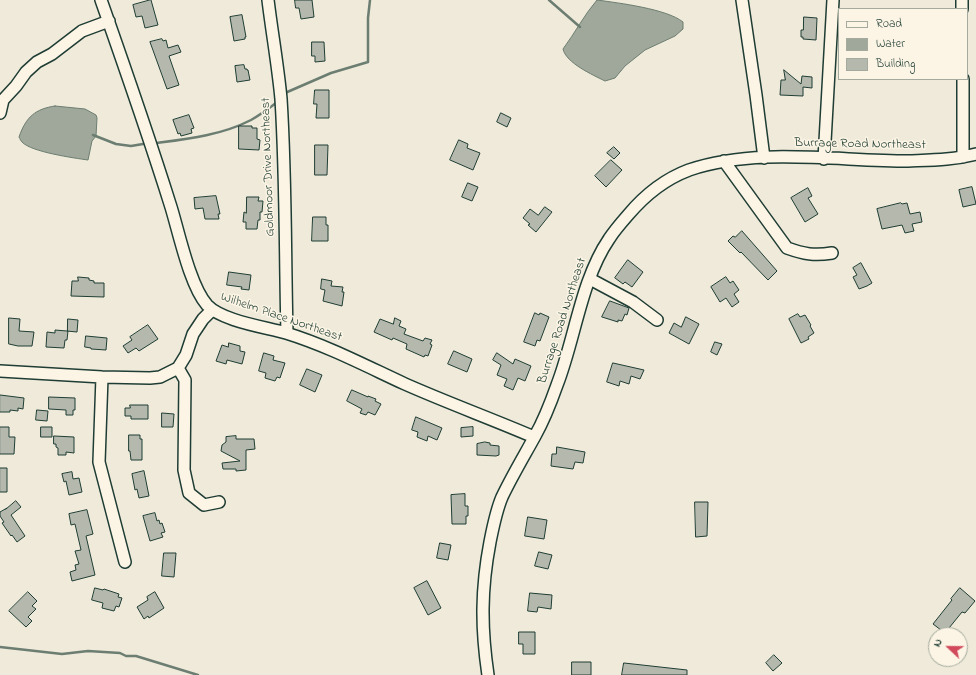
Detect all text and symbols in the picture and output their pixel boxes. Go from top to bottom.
legend [838,8,968,80]
text: Road [876,15,902,33]
text: Water [876,35,905,53]
text: Building [876,55,915,73]
street label: Goldmoor Drive Northeast [259,97,279,237]
street label: Burrage Road Northeast [794,136,926,154]
street label: Burrage Road Northeast [535,256,591,386]
street label: Wilhelm Place Northeast [218,290,344,346]
north arrow [928,627,968,667]
text: N [929,636,947,649]

